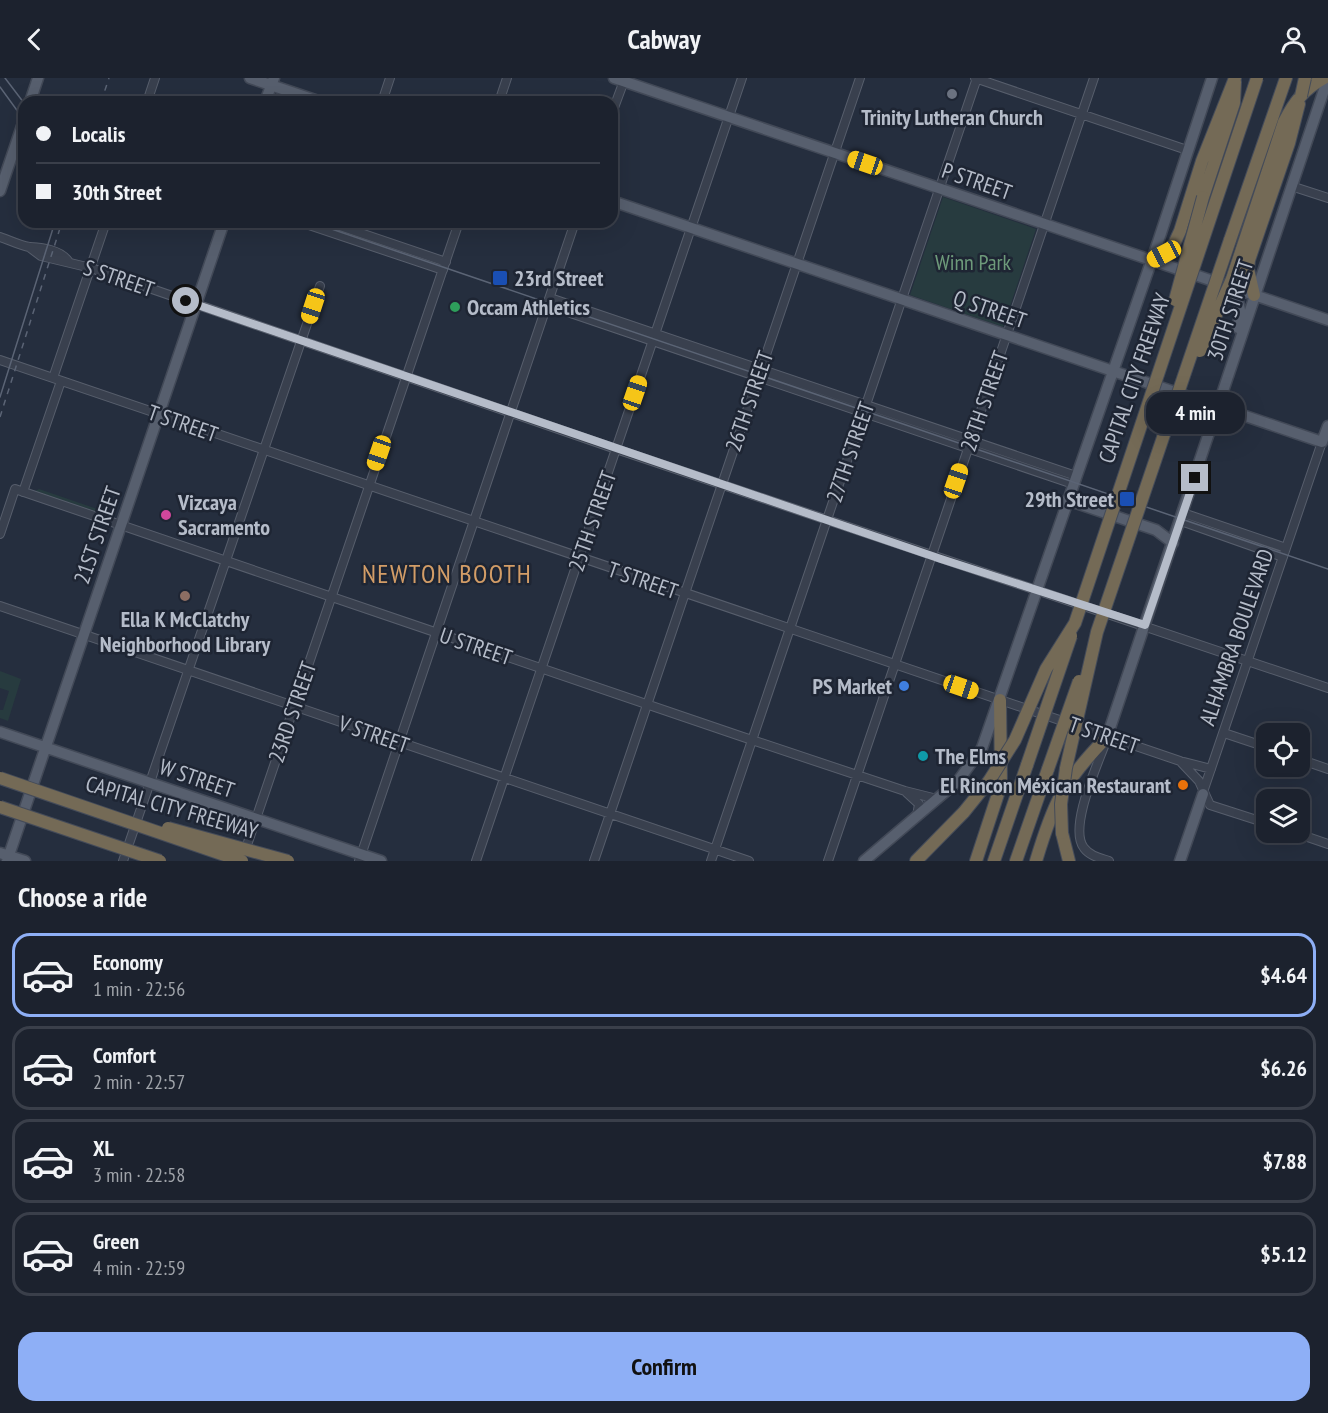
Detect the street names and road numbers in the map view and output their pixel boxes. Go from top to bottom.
street label: P STREET [938,156,1016,206]
street label: S STREET [80,253,158,303]
street label: 30TH STREET [1201,256,1260,364]
street label: Q STREET [950,284,1030,335]
street label: CAPITAL CITY FREEWAY [1092,289,1176,467]
street label: 26TH STREET [719,347,779,455]
street label: 28TH STREET [954,347,1014,455]
street label: T STREET [144,398,222,448]
street label: 27TH STREET [820,398,880,506]
street label: 25TH STREET [562,467,622,575]
street label: 21ST STREET [67,482,127,588]
street label: ALHAMBRA BOULEVARD [1193,545,1279,729]
street label: T STREET [604,555,682,605]
street label: U STREET [436,621,516,671]
street label: 23RD STREET [262,658,322,766]
street label: V STREET [334,709,413,759]
street label: T STREET [1065,710,1143,760]
street label: W STREET [156,752,238,804]
street label: CAPITAL CITY FREEWAY [83,769,261,845]

